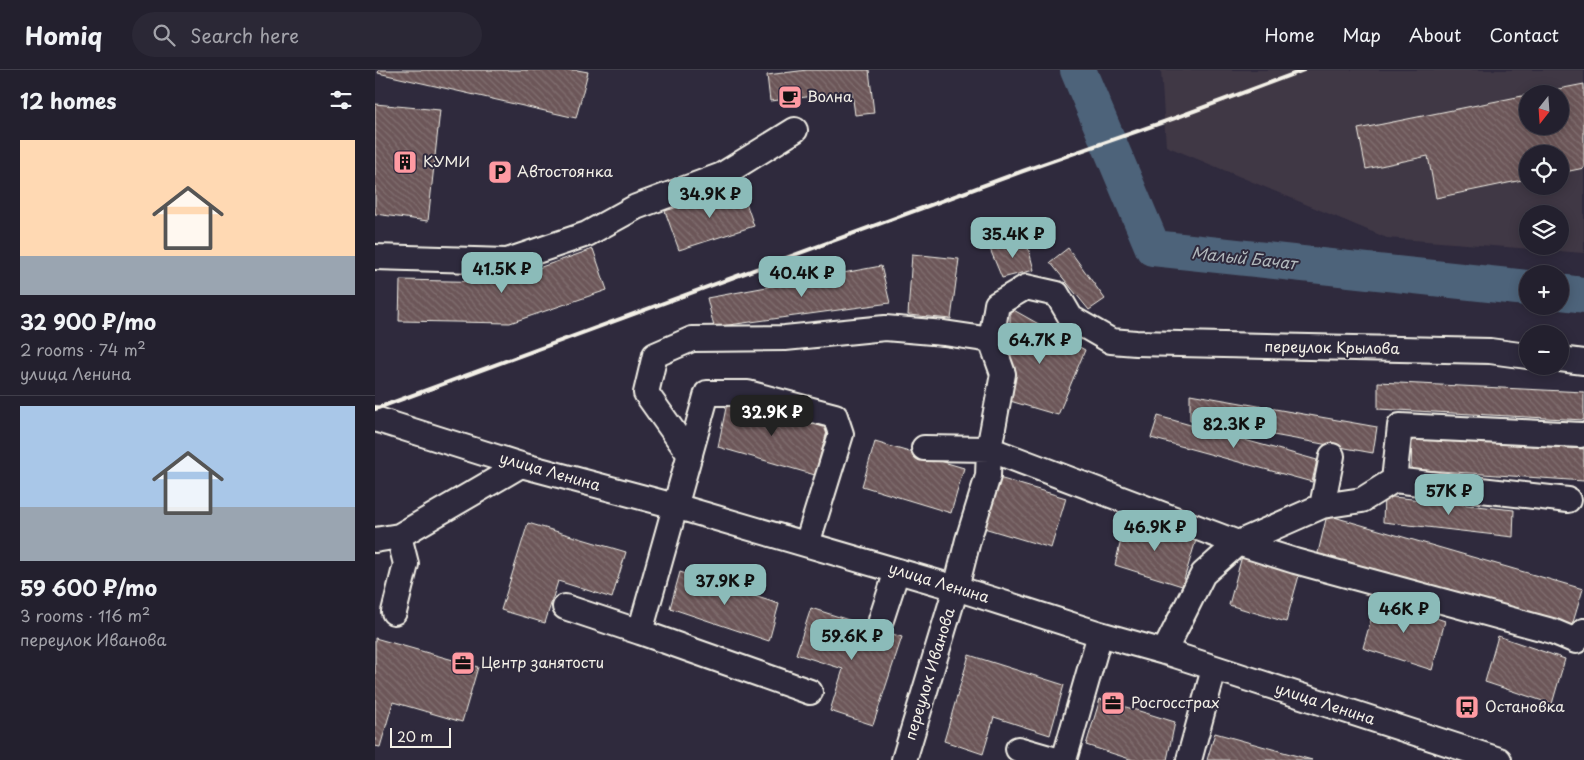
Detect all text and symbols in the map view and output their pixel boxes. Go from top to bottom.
search box [132,12,482,57]
text: Homiq [25,17,102,53]
icon: search [150,21,178,49]
text: Search here [190,21,299,49]
text: Home [1264,21,1314,48]
text: Map [1342,21,1381,48]
text: About [1409,21,1461,48]
text: Contact [1489,21,1559,48]
text: 12 homes [20,84,117,116]
cafe icon: Волна [777,84,803,110]
place label: Волна [807,84,853,107]
north arrow [1519,85,1569,135]
map controls [1519,85,1569,375]
icon: filters [327,86,355,114]
button: locate [1519,145,1569,195]
building icon: КУМИ [392,149,418,175]
place label: КУМИ [423,149,470,172]
parking icon: Автостоянка [487,159,513,185]
place label: Автостоянка [517,159,614,182]
icon: home [143,173,233,263]
pin: 34.9K ₽ [664,176,756,219]
text: 34.9K ₽ [679,181,741,205]
button: layers [1519,205,1569,255]
pin: 35.4K ₽ [967,216,1059,259]
text: 35.4K ₽ [982,221,1044,245]
water label: Малый Бачат [1190,240,1300,275]
pin: 41.5K ₽ [456,252,548,294]
text: 41.5K ₽ [472,256,532,280]
pin: 40.4K ₽ [756,256,848,298]
text: 40.4K ₽ [770,260,834,284]
button: + [1519,265,1569,315]
text: 32 900 ₽/mo [20,305,156,337]
pin: 64.7K ₽ [994,322,1086,365]
button: − [1519,325,1569,375]
text: 64.7K ₽ [1009,327,1071,351]
street label: переулок Крылова [1264,334,1401,359]
text: 2 rooms · 74 m² [20,337,146,361]
text: улица Ленина [20,361,131,385]
pin: 32.9K ₽ [726,394,818,437]
text: 32.9K ₽ [741,399,803,423]
pin: 82.3K ₽ [1188,406,1280,449]
text: 82.3K ₽ [1203,411,1265,435]
icon: home [143,438,233,528]
street label: улица Ленина [497,445,604,496]
pin: 57K ₽ [1414,474,1484,516]
text: 57K ₽ [1426,478,1472,502]
pin: 46.9K ₽ [1109,510,1201,552]
text: 46.9K ₽ [1124,514,1186,538]
street label: улица Ленина [886,555,993,608]
pin: 37.9K ₽ [679,564,771,606]
text: 37.9K ₽ [695,568,755,592]
text: 59 600 ₽/mo [20,571,157,603]
pin: 46K ₽ [1369,592,1439,634]
text: 46K ₽ [1379,596,1429,620]
text: 3 rooms · 116 m² [20,603,150,627]
street label: переулок Иванова [897,604,960,743]
pin: 59.6K ₽ [806,618,898,661]
text: 59.6K ₽ [821,623,883,647]
text: переулок Иванова [20,627,167,651]
office icon: Центр занятости [450,650,476,676]
place label: Центр занятости [481,650,604,673]
street label: улица Ленина [1272,676,1379,730]
office icon: Росгосстрах [1100,690,1126,716]
place label: Росгосстрах [1131,690,1220,713]
bus stop icon: Остановка [1454,694,1480,720]
place label: Остановка [1485,694,1565,717]
scale bar [390,725,451,748]
text: 20 m [397,726,433,747]

